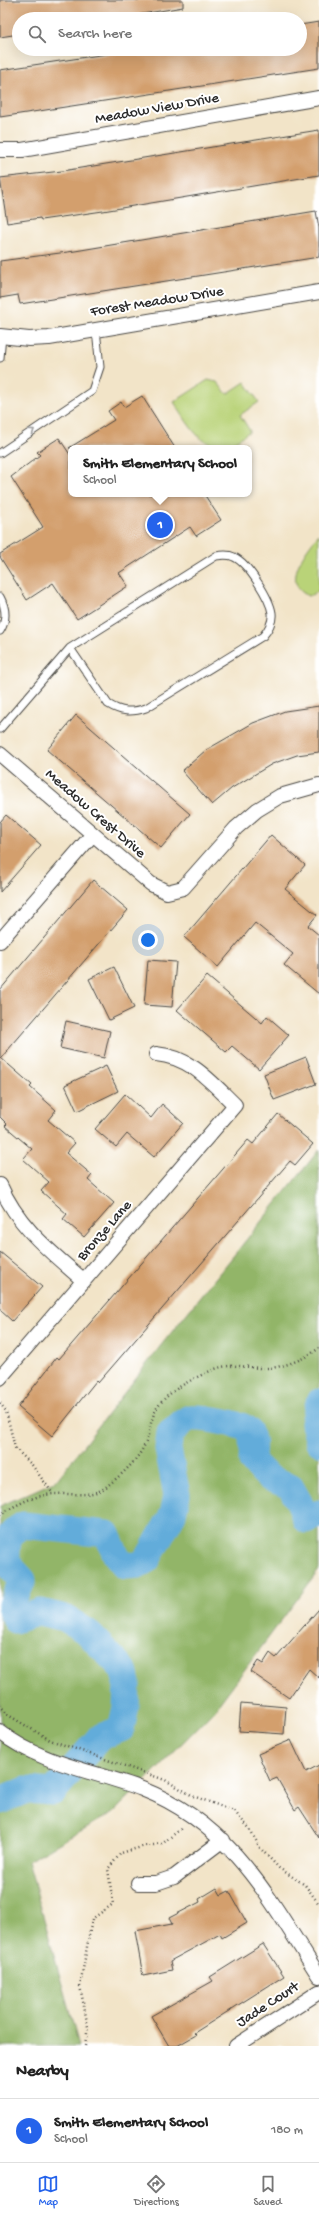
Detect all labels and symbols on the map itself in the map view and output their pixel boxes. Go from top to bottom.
street label: Meadow View Drive [94,89,221,129]
street label: Forest Meadow Drive [88,283,225,322]
one-way arrow [28,429,35,436]
pin: 1 [147,510,173,540]
street label: Meadow Crest Drive [41,765,149,863]
your location [138,930,158,950]
street label: Bronze Lane [73,1197,136,1266]
street label: Jade Court [233,1977,304,2032]

